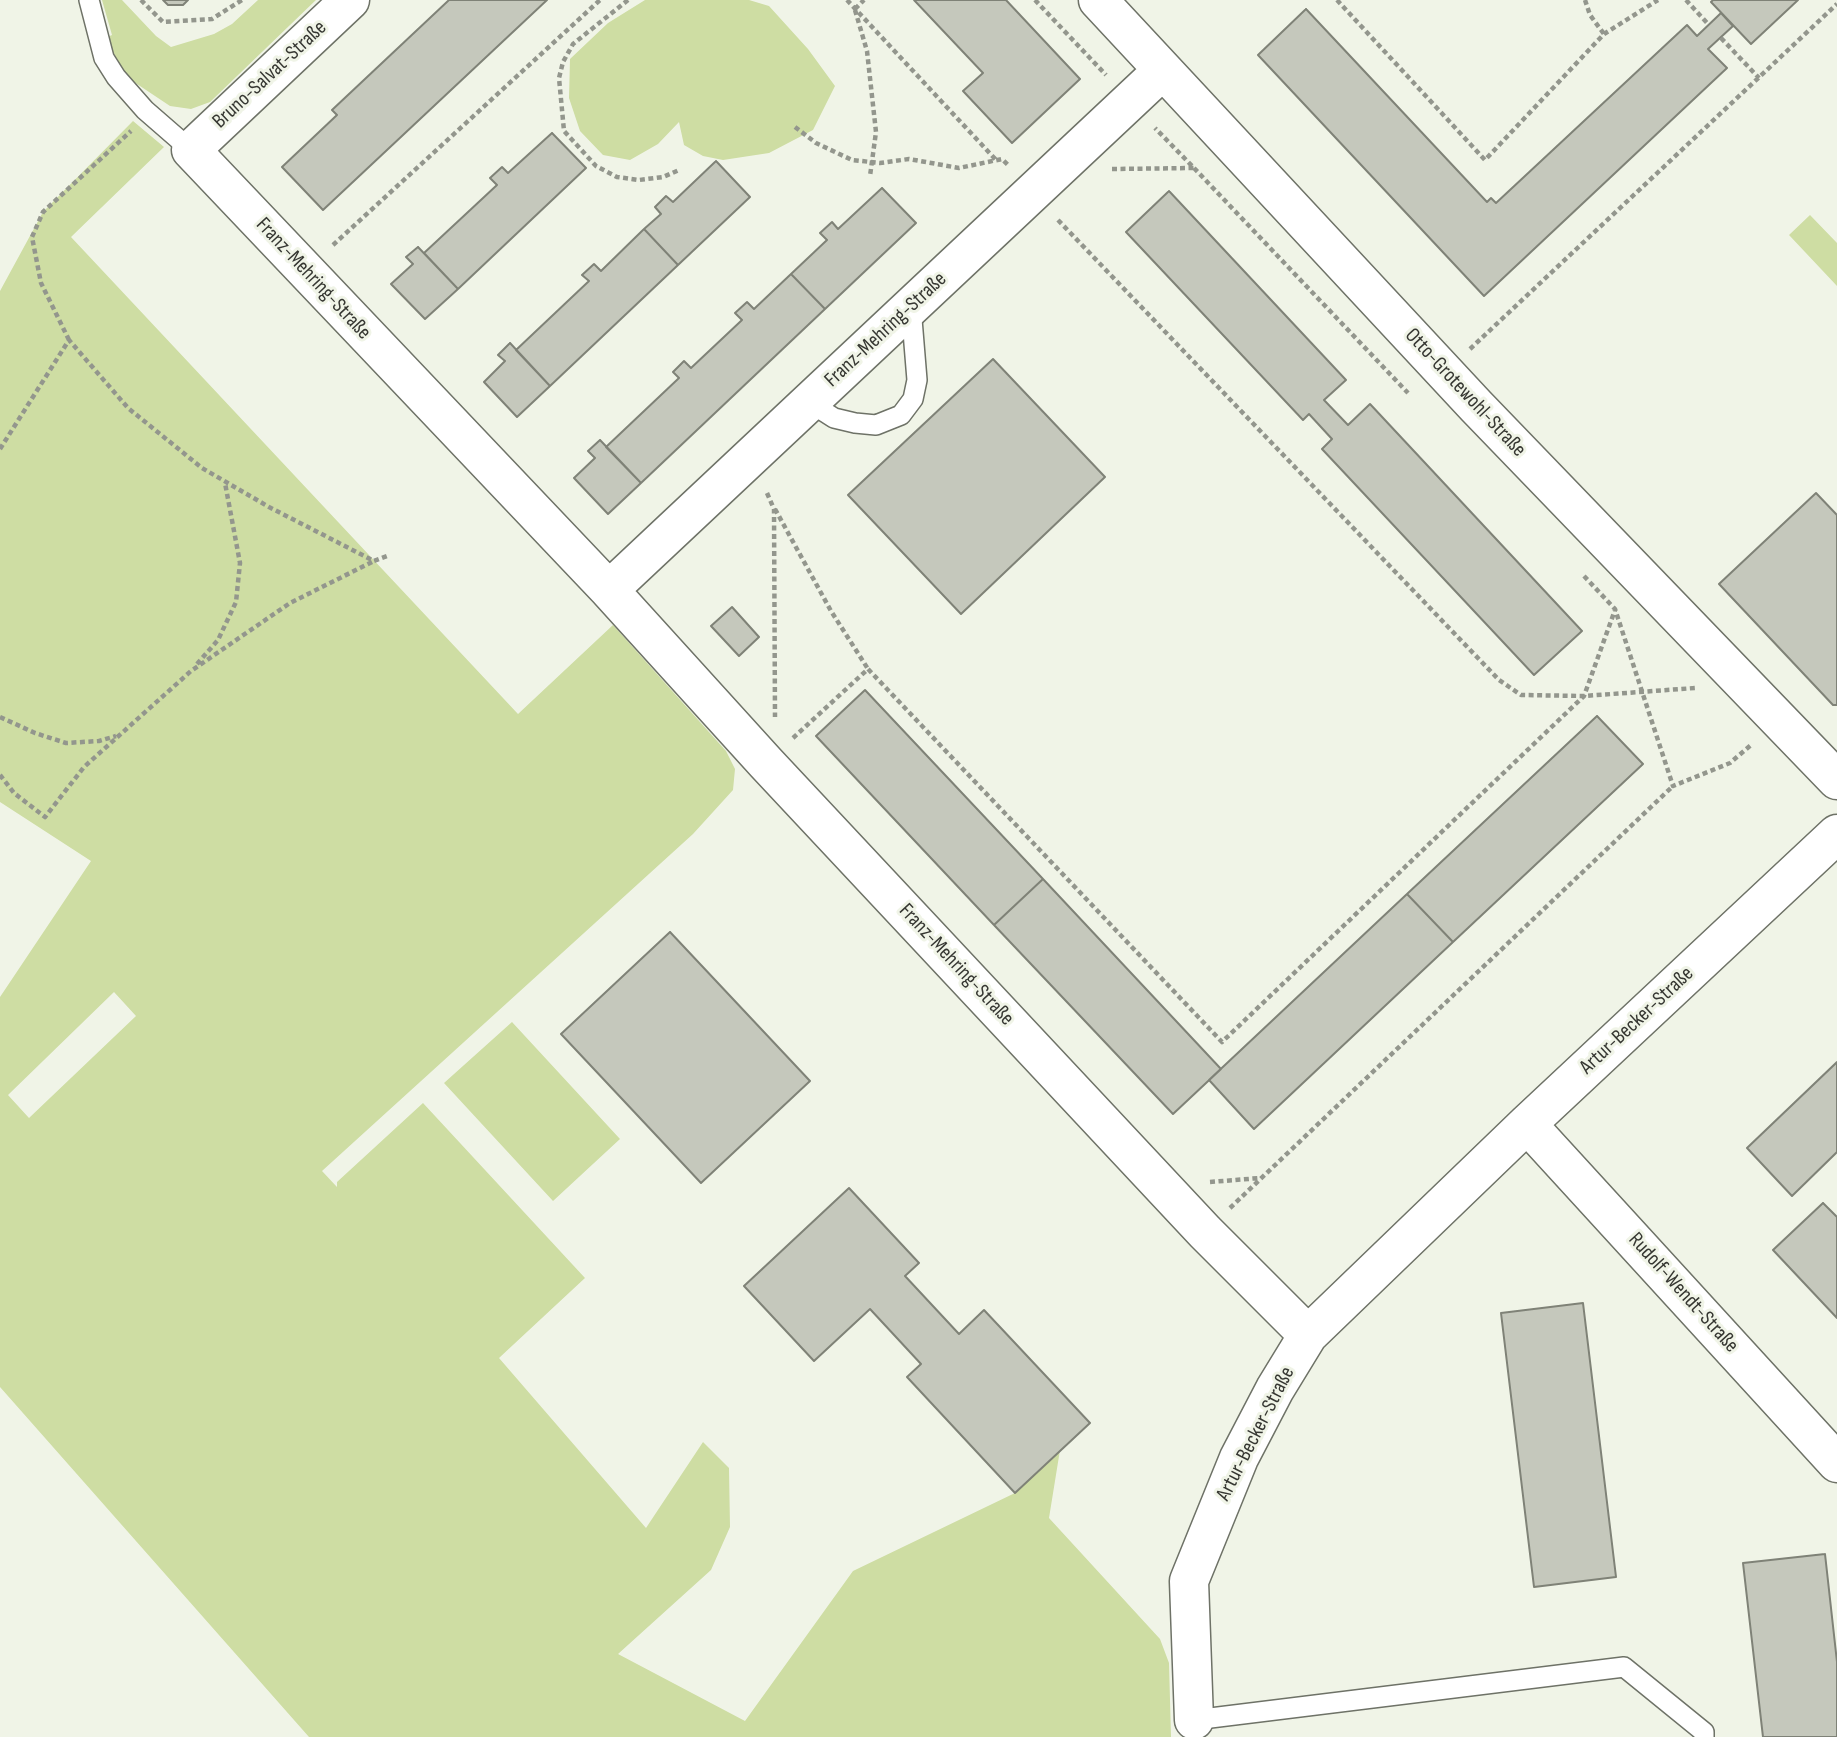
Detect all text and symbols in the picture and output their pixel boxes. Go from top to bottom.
street label: Bruno-Salvat-Straße [208,16,332,134]
street label: Franz-Mehring-Straße [250,213,376,345]
street label: Franz-Mehring-Straße [820,267,952,393]
street label: Otto-Grotewohl-Straße [1399,324,1531,462]
street label: Franz-Mehring-Straße [893,899,1019,1031]
street label: Artur-Becker-Straße [1575,962,1699,1080]
street label: Rudolf-Wendt-Straße [1623,1228,1743,1358]
street label: Artur-Becker-Straße [1211,1363,1301,1505]

